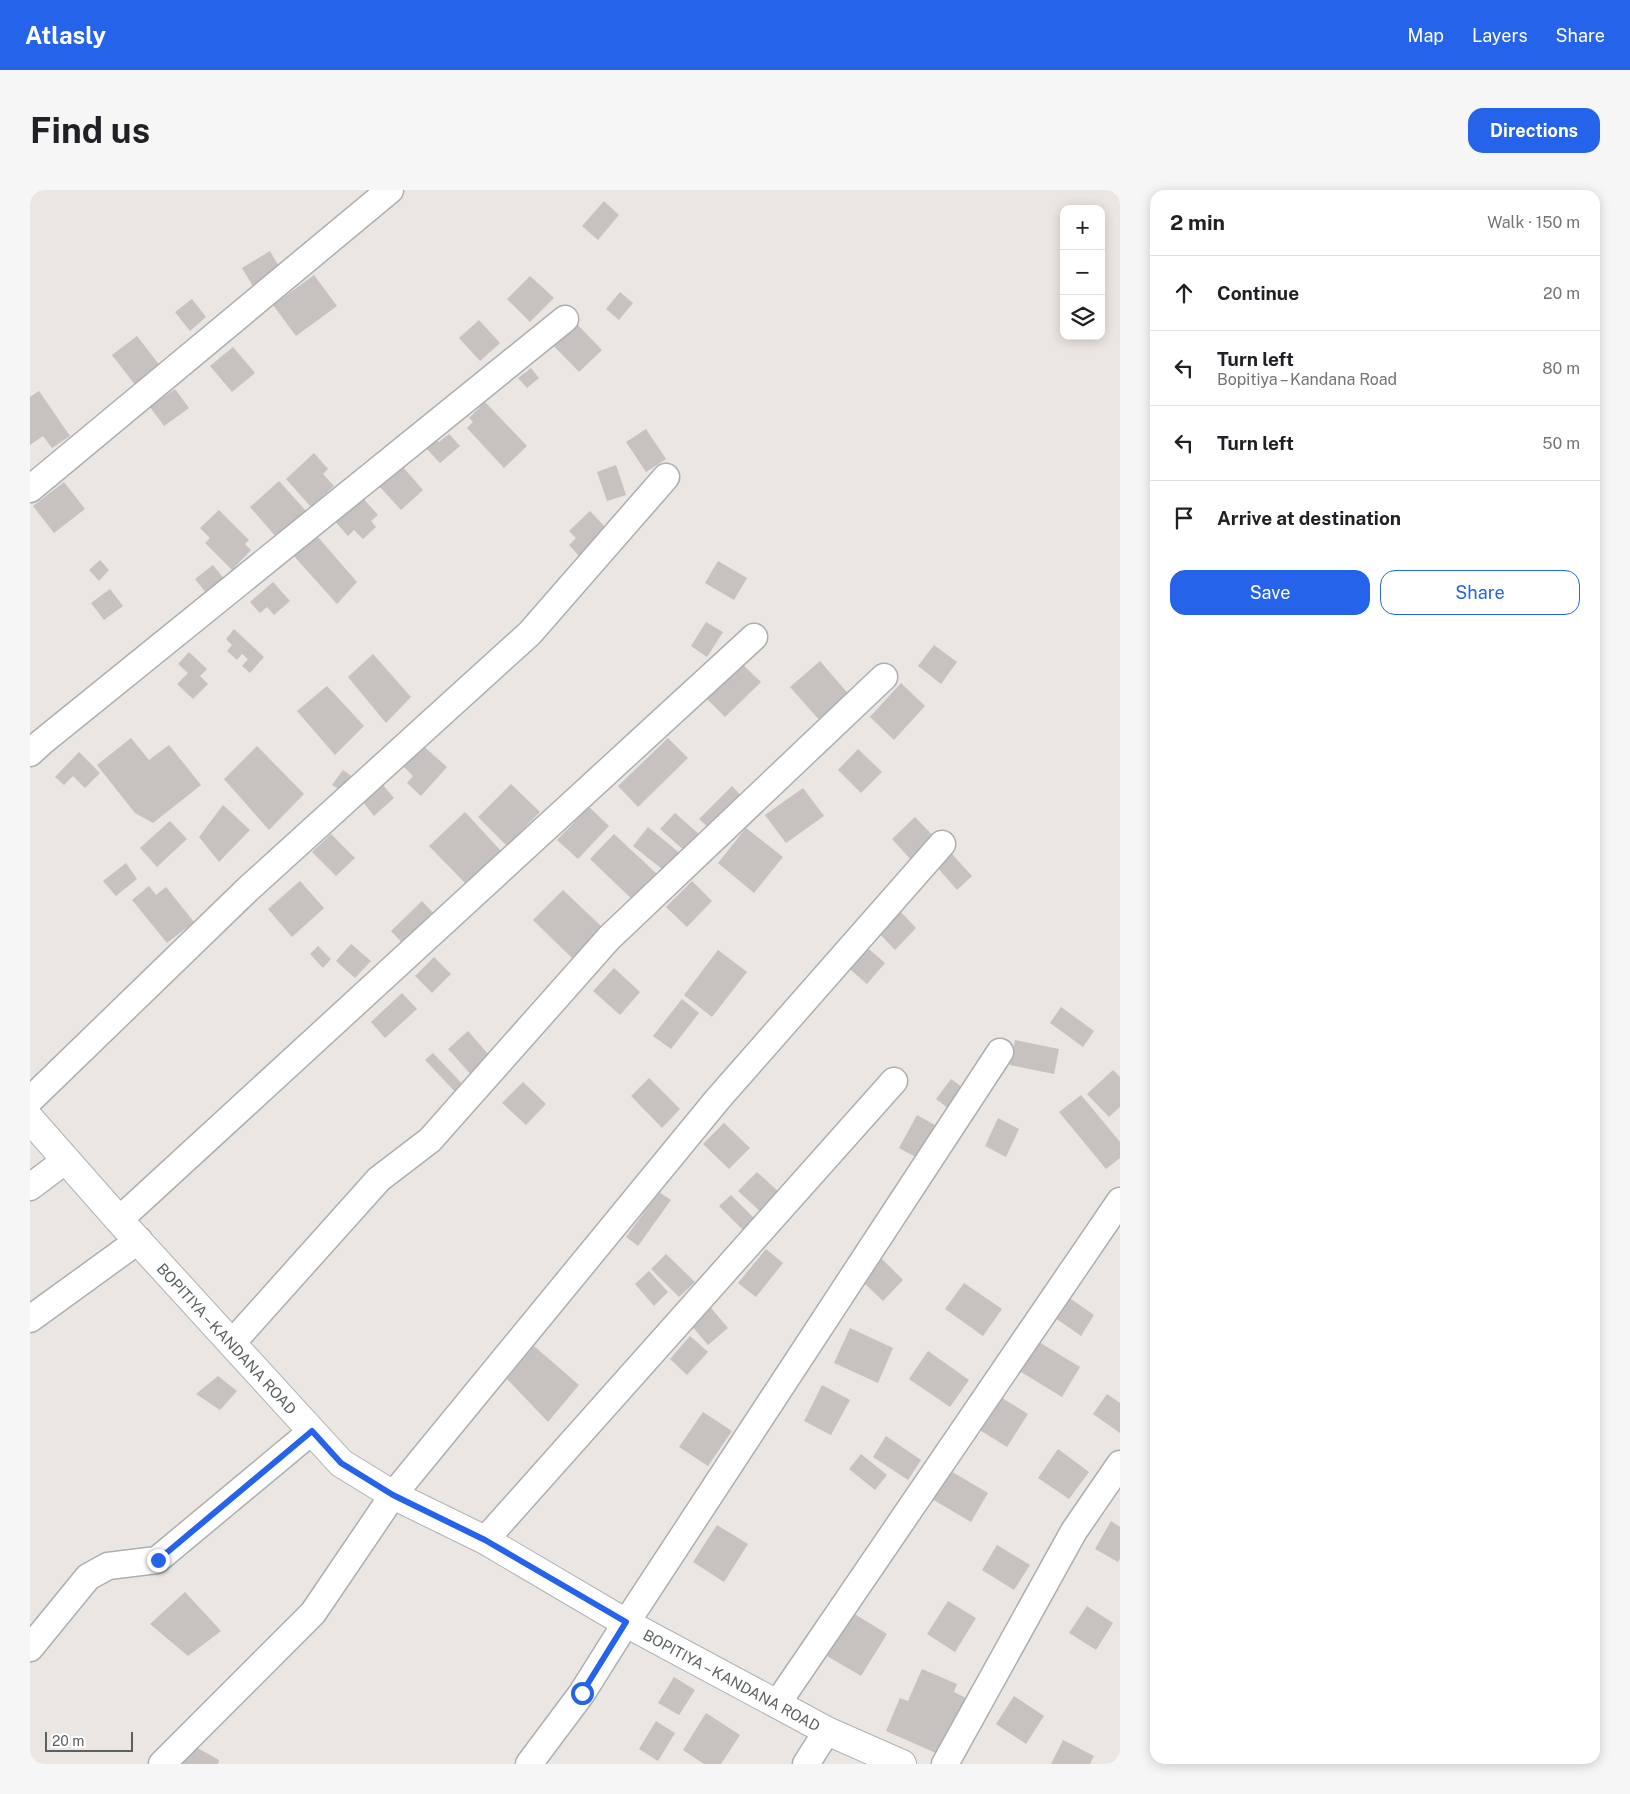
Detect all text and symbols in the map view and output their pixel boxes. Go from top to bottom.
text: Atlasly [25,21,106,49]
text: Map [1408,25,1444,46]
text: Layers [1472,25,1528,46]
text: Share [1556,25,1605,46]
button: Directions [1468,108,1600,153]
text: Find us [30,110,150,151]
map controls [1060,205,1105,340]
button: + [1060,205,1105,250]
text: 2 min [1170,210,1225,235]
text: Walk · 150 m [1487,213,1580,232]
button: − [1060,250,1105,295]
icon: ahead [1170,279,1198,307]
text: Continue [1217,282,1299,304]
text: 20 m [1543,284,1580,303]
button: layers [1060,295,1105,340]
text: Turn left [1217,348,1294,370]
icon: left [1170,354,1198,382]
text: 80 m [1542,359,1580,378]
text: Bopitiya – Kandana Road [1217,370,1397,389]
icon: left [1170,429,1198,457]
text: Turn left [1217,432,1294,454]
text: 50 m [1542,434,1580,453]
icon: arrive [1170,504,1198,532]
text: Arrive at destination [1217,507,1401,529]
button: Save [1170,570,1370,615]
button: Share [1380,570,1580,615]
street label: BOPITIYA – KANDANA ROAD [154,1259,300,1417]
route end [147,1549,170,1572]
street label: BOPITIYA – KANDANA ROAD [640,1625,823,1734]
route start [571,1682,594,1705]
scale bar [45,1729,132,1752]
text: 20 m [52,1733,84,1749]

